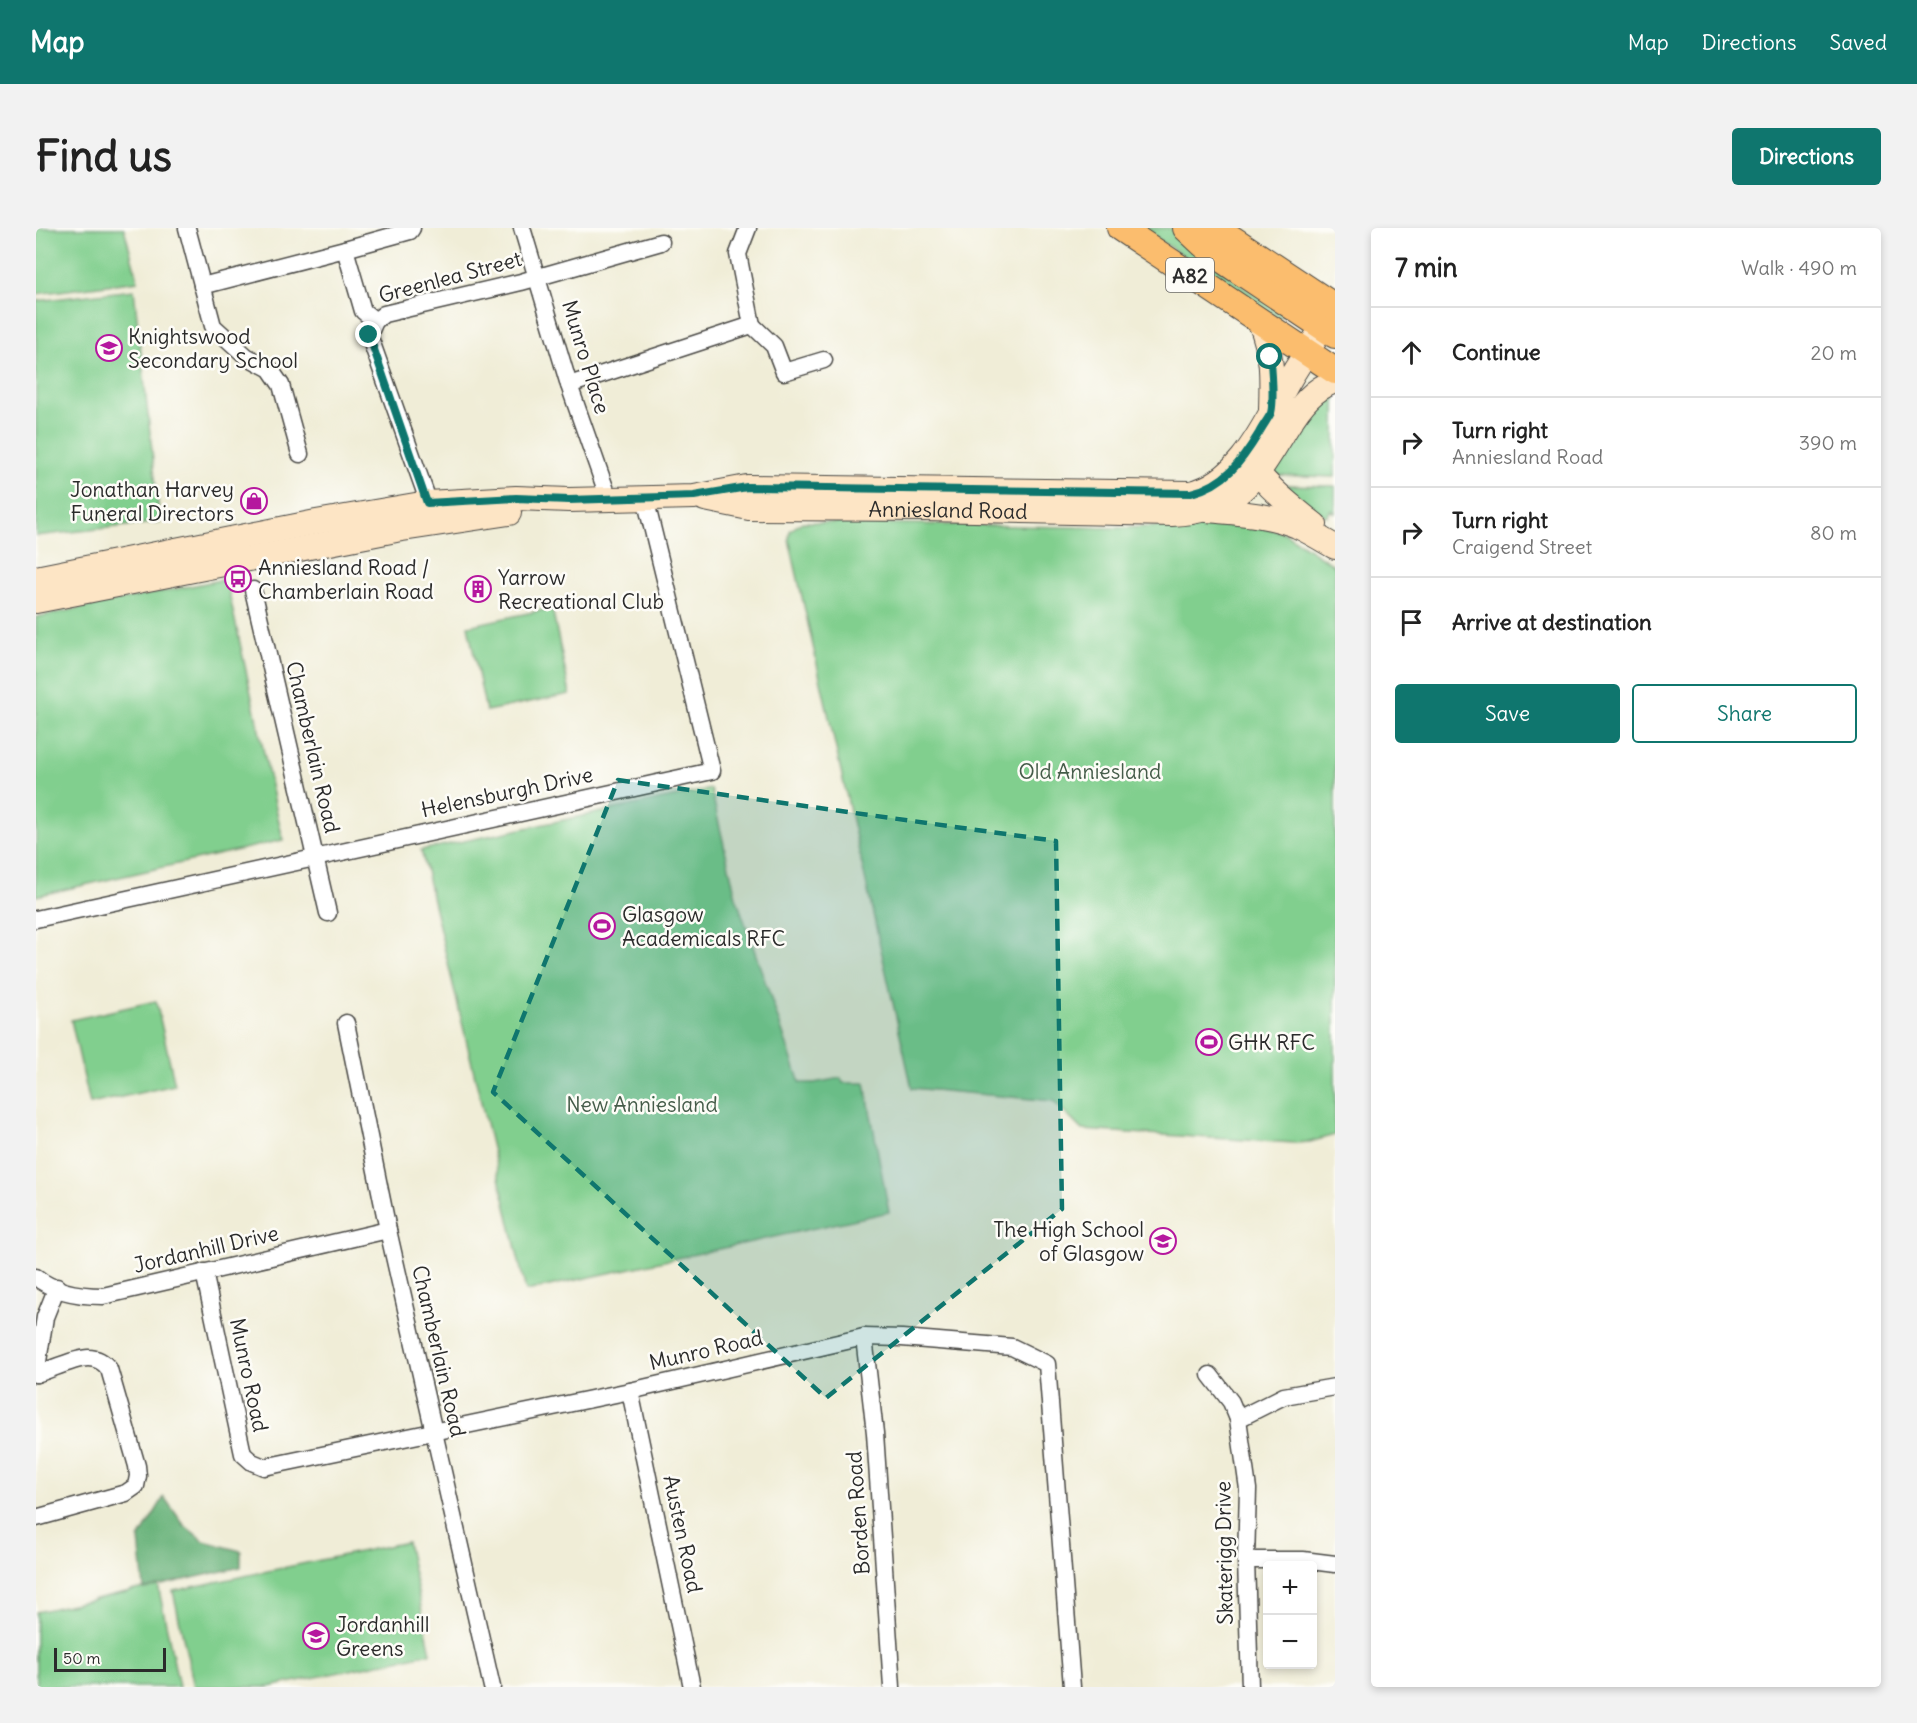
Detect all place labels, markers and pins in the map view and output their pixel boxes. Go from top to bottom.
place label: Knightswood Secondary School [128,323,298,374]
school or university icon: Knightswood Secondary School [94,333,124,363]
place label: Jonathan Harvey Funeral Directors [70,476,234,527]
shop icon: Jonathan Harvey Funeral Directors [239,486,269,516]
place label: Anniesland Road / Chamberlain Road [258,554,434,605]
bus stop icon: Anniesland Road / Chamberlain Road [223,564,253,594]
place label: Yarrow Recreational Club [498,564,664,615]
building icon: Yarrow Recreational Club [463,574,493,604]
place label: Glasgow Academicals RFC [622,901,785,952]
sports icon: Glasgow Academicals RFC [587,911,617,941]
sports icon: GHK RFC [1194,1027,1224,1057]
place label: GHK RFC [1228,1029,1315,1056]
place label: The High School of Glasgow [993,1216,1144,1267]
school or university icon: The High School of Glasgow [1148,1226,1178,1256]
place label: Jordanhill Greens [336,1611,430,1662]
school or university icon: Jordanhill Greens [301,1621,331,1651]

